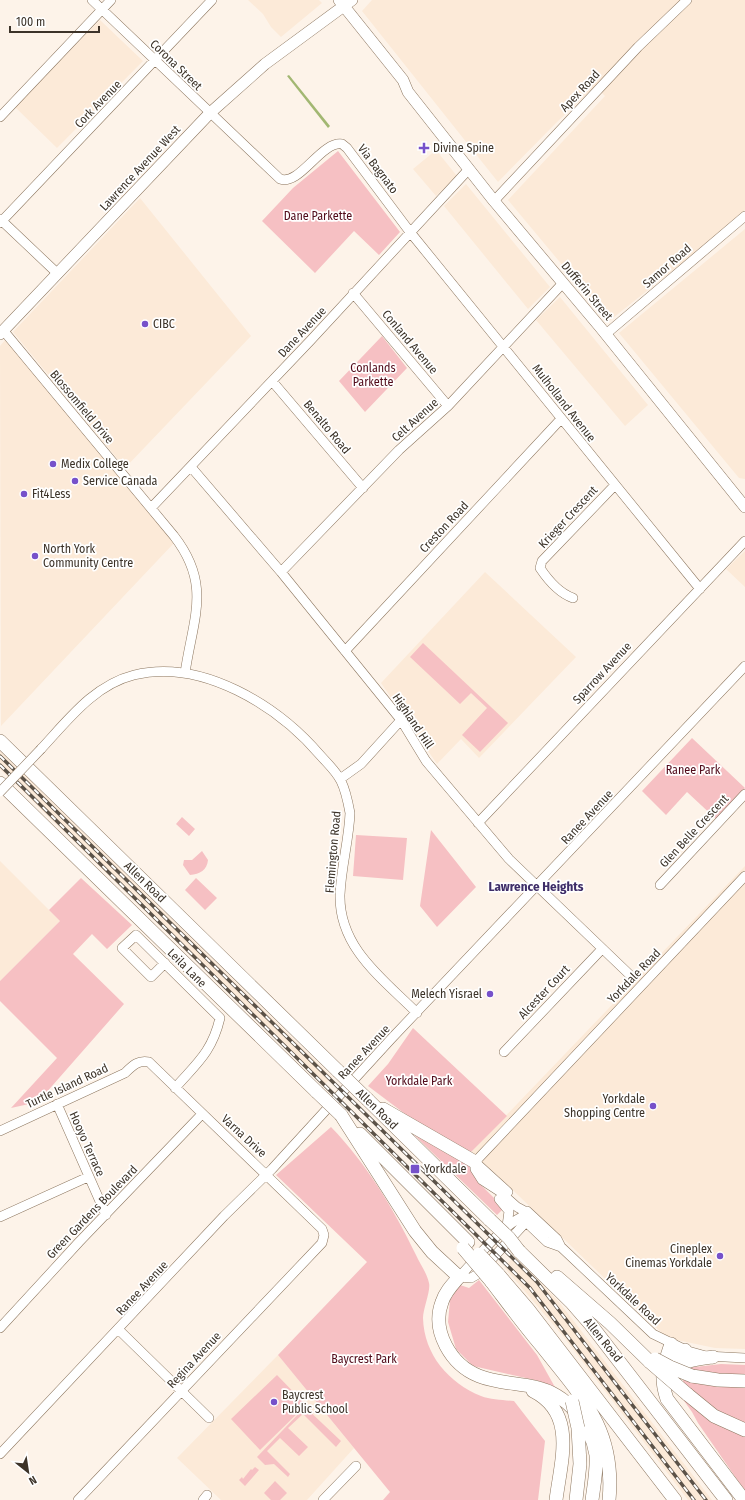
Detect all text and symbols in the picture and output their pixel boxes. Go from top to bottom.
scale bar [10,8,99,34]
text: 100 m [16,15,45,29]
street label: Corona Street [147,37,205,93]
street label: Apex Road [557,67,603,115]
street label: Cork Avenue [72,77,124,131]
street label: Lawrence Avenue West [97,122,183,214]
place label: Divine Spine [433,141,494,155]
street label: Via Bagnato [355,142,401,196]
marker: Divine Spine [418,142,430,154]
park label: Dane Parkette [284,209,352,223]
street label: Samor Road [640,241,694,291]
street label: Dufferin Street [558,259,616,323]
street label: Dane Avenue [275,304,329,360]
street label: Conland Avenue [379,307,441,377]
place label: CIBC [153,317,175,331]
marker: CIBC [140,319,150,329]
park label: Conlands Parkette [350,361,396,389]
street label: Mulholland Avenue [529,361,599,445]
street label: Blossomfield Drive [47,367,117,447]
street label: Celt Avenue [389,395,441,445]
street label: Benalto Road [301,397,353,457]
place label: Medix College [61,457,129,471]
marker: Medix College [48,459,58,469]
place label: Service Canada [83,474,158,488]
marker: Service Canada [70,476,80,486]
street label: Krieger Crescent [536,483,600,551]
place label: Fit4Less [32,487,71,501]
marker: Fit4Less [19,489,29,499]
street label: Creston Road [417,498,471,556]
place label: North York Community Centre [43,542,133,570]
marker: North York Community Centre [30,551,40,561]
street label: Sparrow Avenue [570,639,634,707]
street label: Highland Hill [389,691,437,751]
park label: Ranee Park [666,763,721,777]
street label: Ranee Avenue [558,787,616,847]
street label: Glen Belle Crescent [657,792,731,870]
street label: Flemington Road [322,810,344,894]
street label: Allen Road [121,859,169,905]
district label: Lawrence Heights [488,879,584,894]
street label: Leila Lane [165,946,209,990]
street label: Yorkdale Road [605,946,663,1006]
street label: Alcester Court [515,962,573,1022]
place label: Melech Yisrael [411,987,482,1001]
marker: Melech Yisrael [485,989,495,999]
street label: Ranee Avenue [335,1022,393,1082]
street label: Turtle Island Road [24,1061,110,1111]
park label: Yorkdale Park [386,1074,453,1088]
street label: Allen Road [353,1086,401,1132]
place label: Yorkdale Shopping Centre [564,1092,645,1120]
marker: Yorkdale Shopping Centre [648,1101,658,1111]
street label: Hooyo Terrace [66,1109,108,1179]
street label: Varna Drive [219,1112,269,1160]
street label: Green Gardens Boulevard [44,1162,140,1262]
place label: Yorkdale [424,1162,467,1176]
marker: Yorkdale [409,1163,421,1175]
place label: Cineplex Cinemas Yorkdale [625,1242,713,1270]
marker: Cineplex Cinemas Yorkdale [715,1251,725,1261]
street label: Ranee Avenue [113,1258,171,1318]
street label: Yorkdale Road [603,1270,663,1328]
street label: Allen Road [581,1315,625,1365]
street label: Regina Avenue [164,1329,224,1391]
park label: Baycrest Park [331,1352,397,1366]
place label: Baycrest Public School [282,1388,348,1416]
marker: Baycrest Public School [269,1397,279,1407]
north arrow [8,1452,48,1492]
text: N [27,1473,39,1488]

